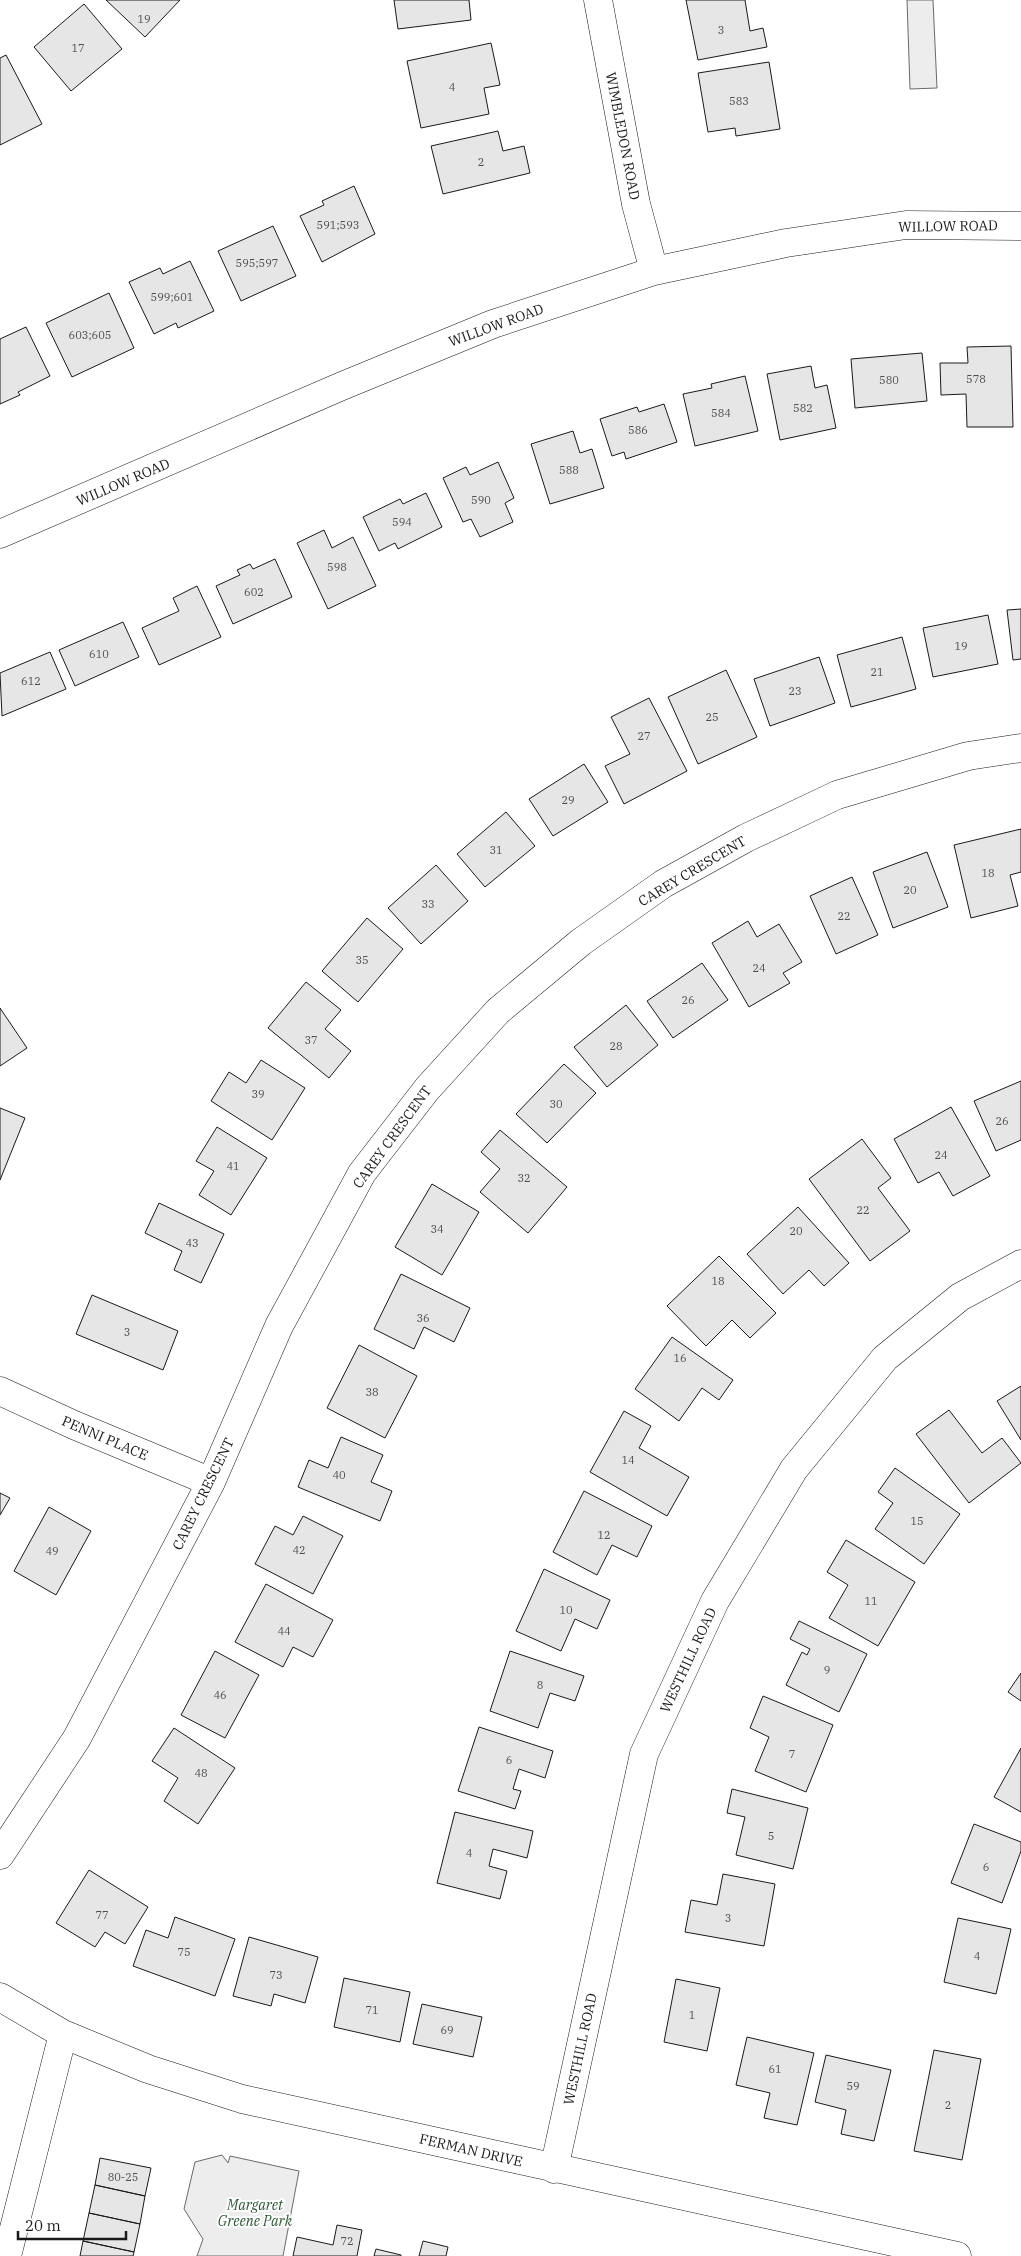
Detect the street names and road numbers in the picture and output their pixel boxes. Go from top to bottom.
street label: WIMBLEDON ROAD [602,71,644,202]
street label: WILLOW ROAD [898,216,998,236]
street label: WILLOW ROAD [446,299,546,351]
street label: WILLOW ROAD [74,454,173,510]
street label: CAREY CRESCENT [635,832,749,910]
street label: CAREY CRESCENT [349,1082,435,1192]
street label: PENNI PLACE [59,1412,151,1464]
street label: CAREY CRESCENT [168,1435,238,1553]
street label: WESTHILL ROAD [656,1604,720,1715]
street label: WESTHILL ROAD [559,1991,601,2107]
street label: FERMAN DRIVE [418,2129,524,2171]

